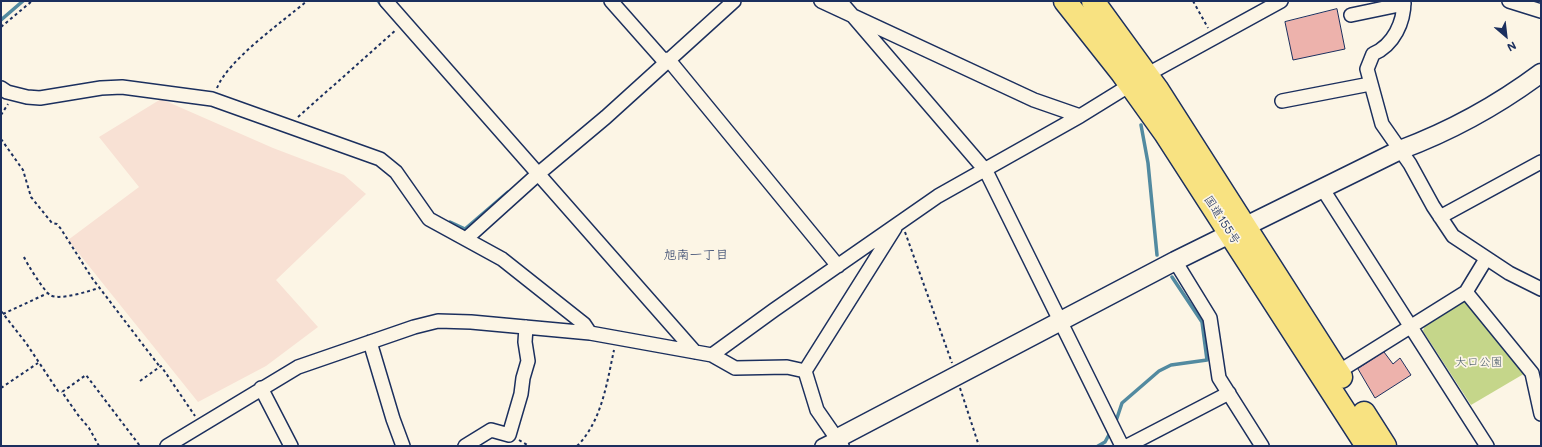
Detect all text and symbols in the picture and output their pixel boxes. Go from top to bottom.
north arrow [1486,16,1526,56]
text: N [1505,38,1519,56]
street label: 国道155号 [1201,193,1243,247]
district label: 旭南一丁目 [664,247,728,263]
park label: 大口公園 [1455,355,1503,369]

